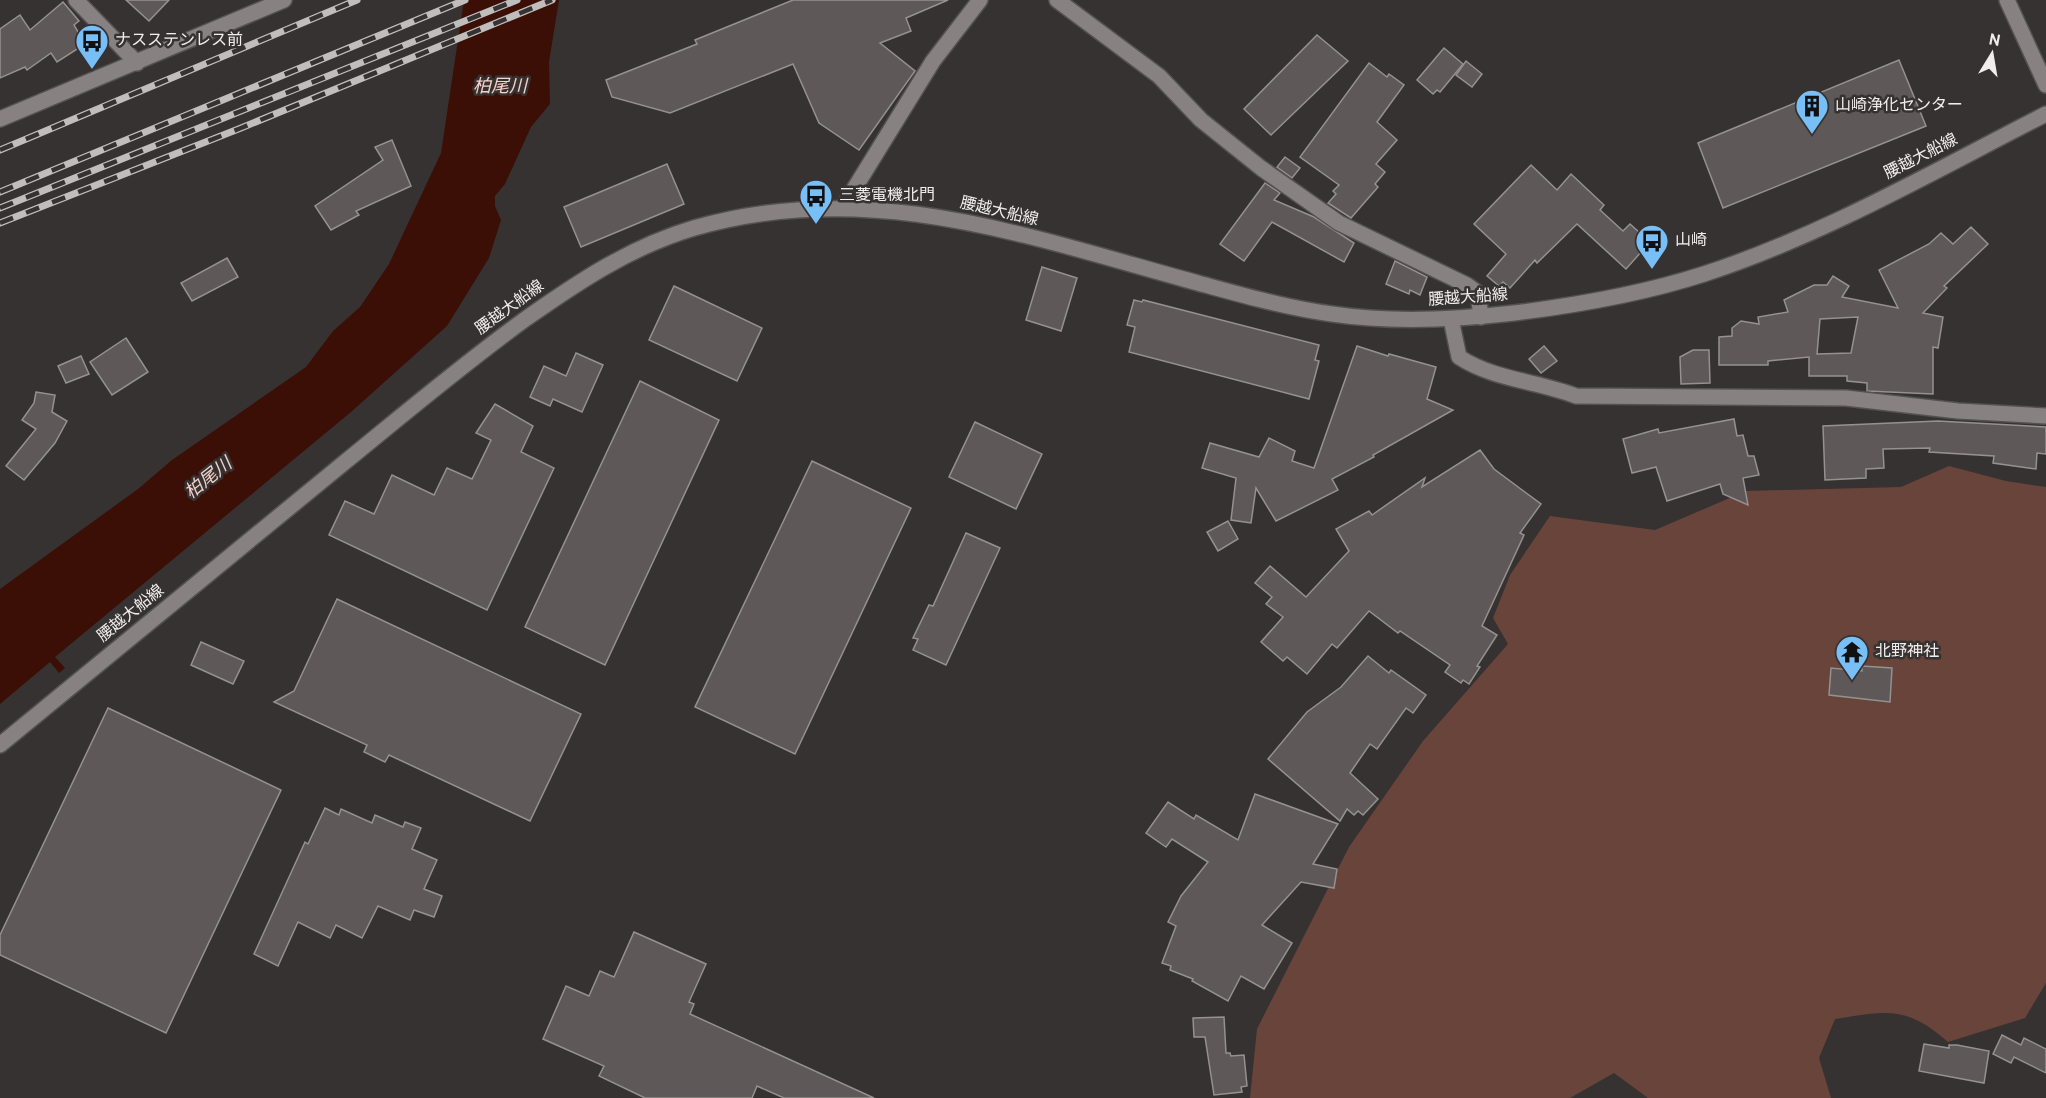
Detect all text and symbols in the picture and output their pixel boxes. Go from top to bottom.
bus stop icon: ナスステンレス前 [74,23,110,70]
north arrow [1962,24,2022,84]
text: N [1987,30,2002,52]
place label: ナスステンレス前 [115,31,243,51]
water label: 柏尾川 [473,76,529,99]
building icon: 山崎浄化センター [1794,88,1830,135]
place label: 山崎浄化センター [1835,96,1963,116]
street label: 腰越大船線 [1881,130,1961,184]
bus stop icon: 三菱電機北門 [798,178,834,225]
place label: 三菱電機北門 [839,186,935,206]
street label: 腰越大船線 [958,193,1040,231]
bus stop icon: 山崎 [1634,223,1670,270]
place label: 山崎 [1675,231,1707,251]
street label: 腰越大船線 [472,276,548,340]
street label: 腰越大船線 [1427,285,1509,311]
water label: 柏尾川 [181,452,239,505]
street label: 腰越大船線 [94,581,168,647]
temple icon: 北野神社 [1834,634,1870,681]
place label: 北野神社 [1875,642,1939,662]

